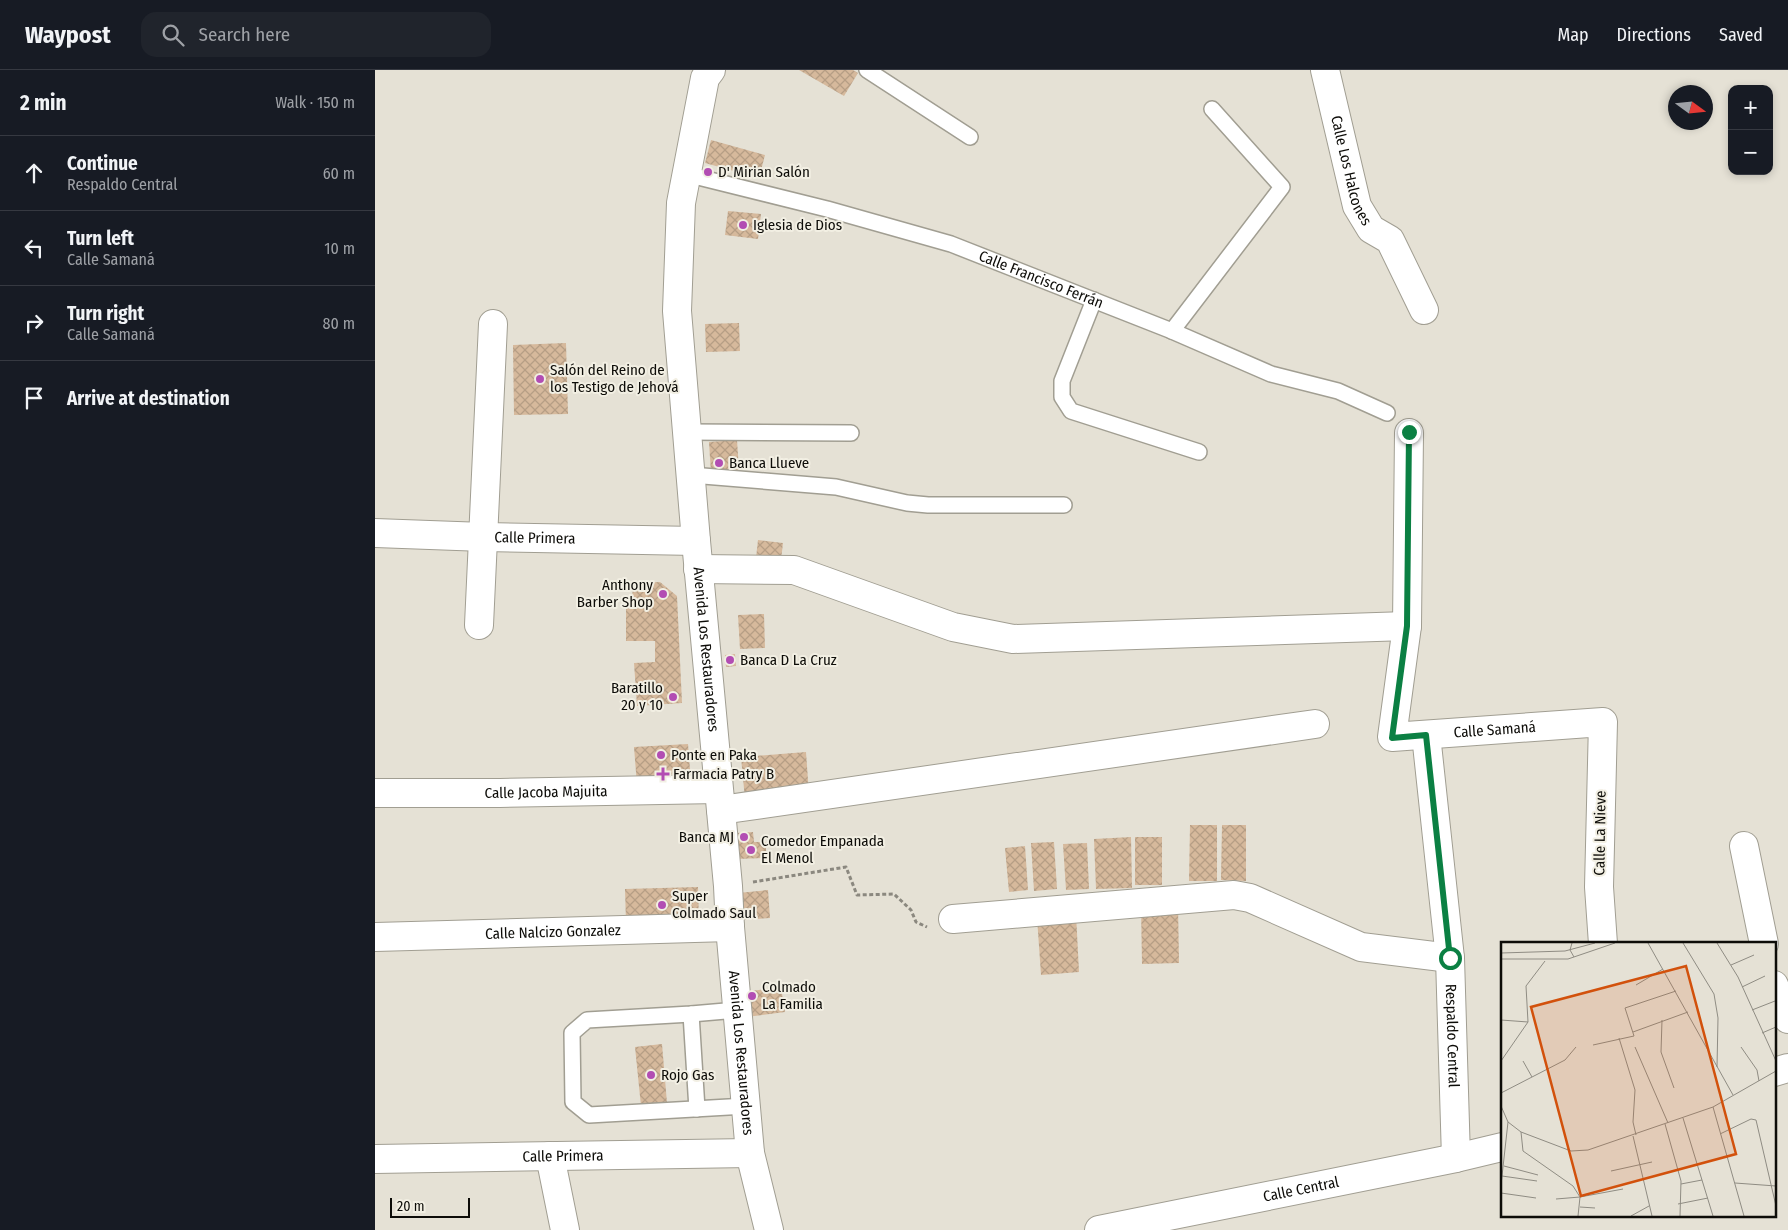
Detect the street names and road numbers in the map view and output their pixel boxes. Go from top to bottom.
street label: Calle Los Halcones [1327,114,1376,229]
street label: Calle Francisco Ferrán [976,247,1106,312]
street label: Calle Primera [494,528,576,548]
street label: Avenida Los Restauradores [689,566,723,733]
street label: Calle Samaná [1453,718,1536,742]
street label: Calle Jacoba Majuita [484,782,608,802]
street label: Calle La Nieve [1590,790,1610,876]
street label: Calle Nalcizo Gonzalez [485,921,621,943]
street label: Avenida Los Restauradores [725,970,757,1136]
street label: Respaldo Central [1442,984,1463,1088]
street label: Calle Primera [522,1146,604,1166]
street label: Calle Central [1261,1173,1340,1206]

